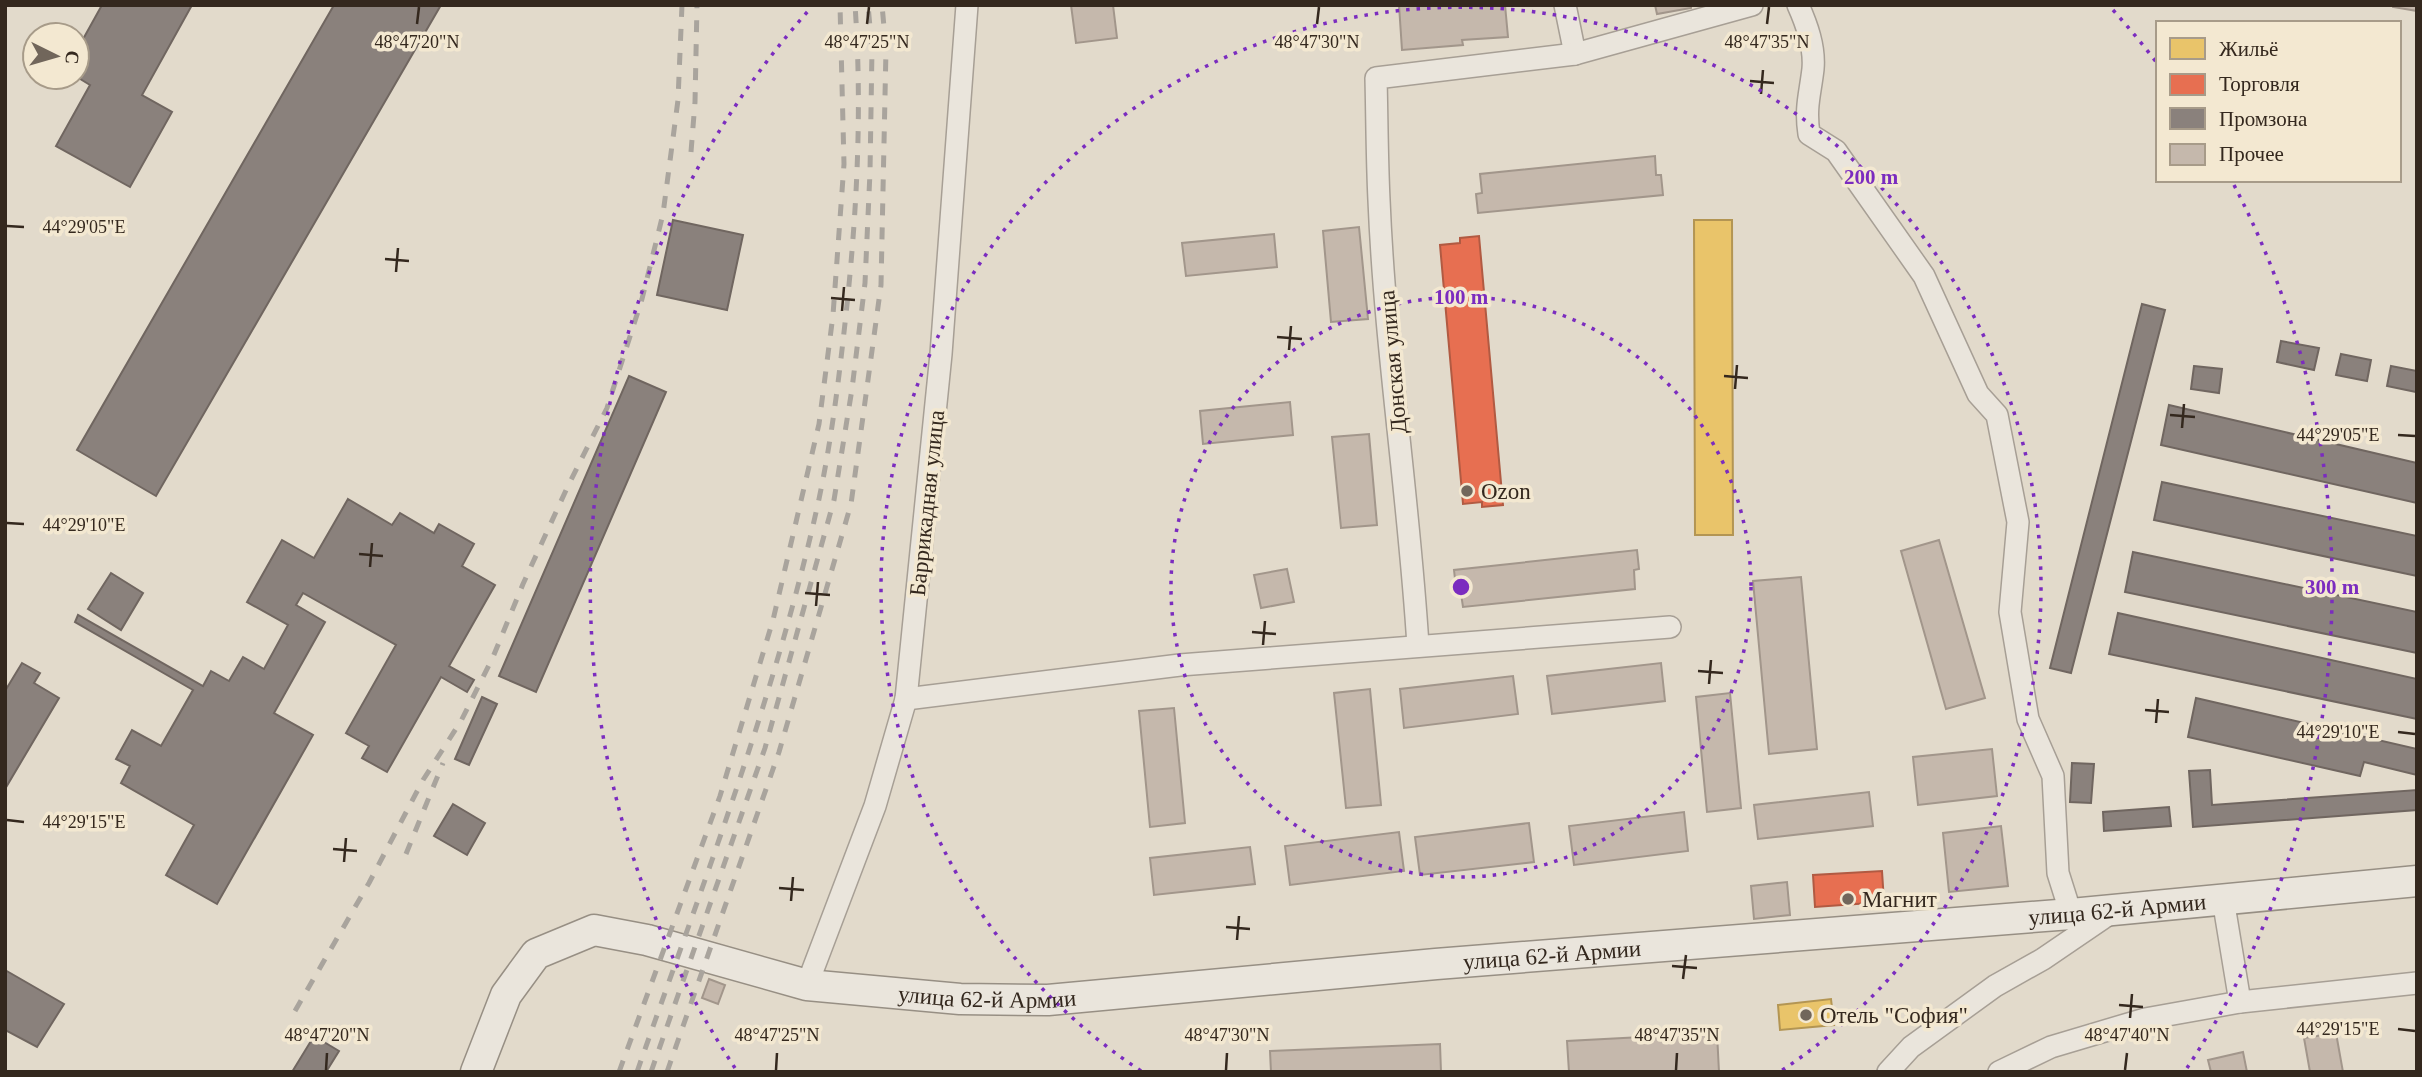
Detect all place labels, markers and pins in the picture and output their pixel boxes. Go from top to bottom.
place label: Ozon [1481,479,1531,504]
marker: Ozon [1459,483,1475,499]
centre of rings [1449,575,1473,599]
place label: Магнит [1862,887,1937,912]
marker: Магнит [1840,891,1856,907]
place label: Отель "София" [1820,1003,1968,1028]
marker: Отель "София" [1798,1007,1814,1023]

